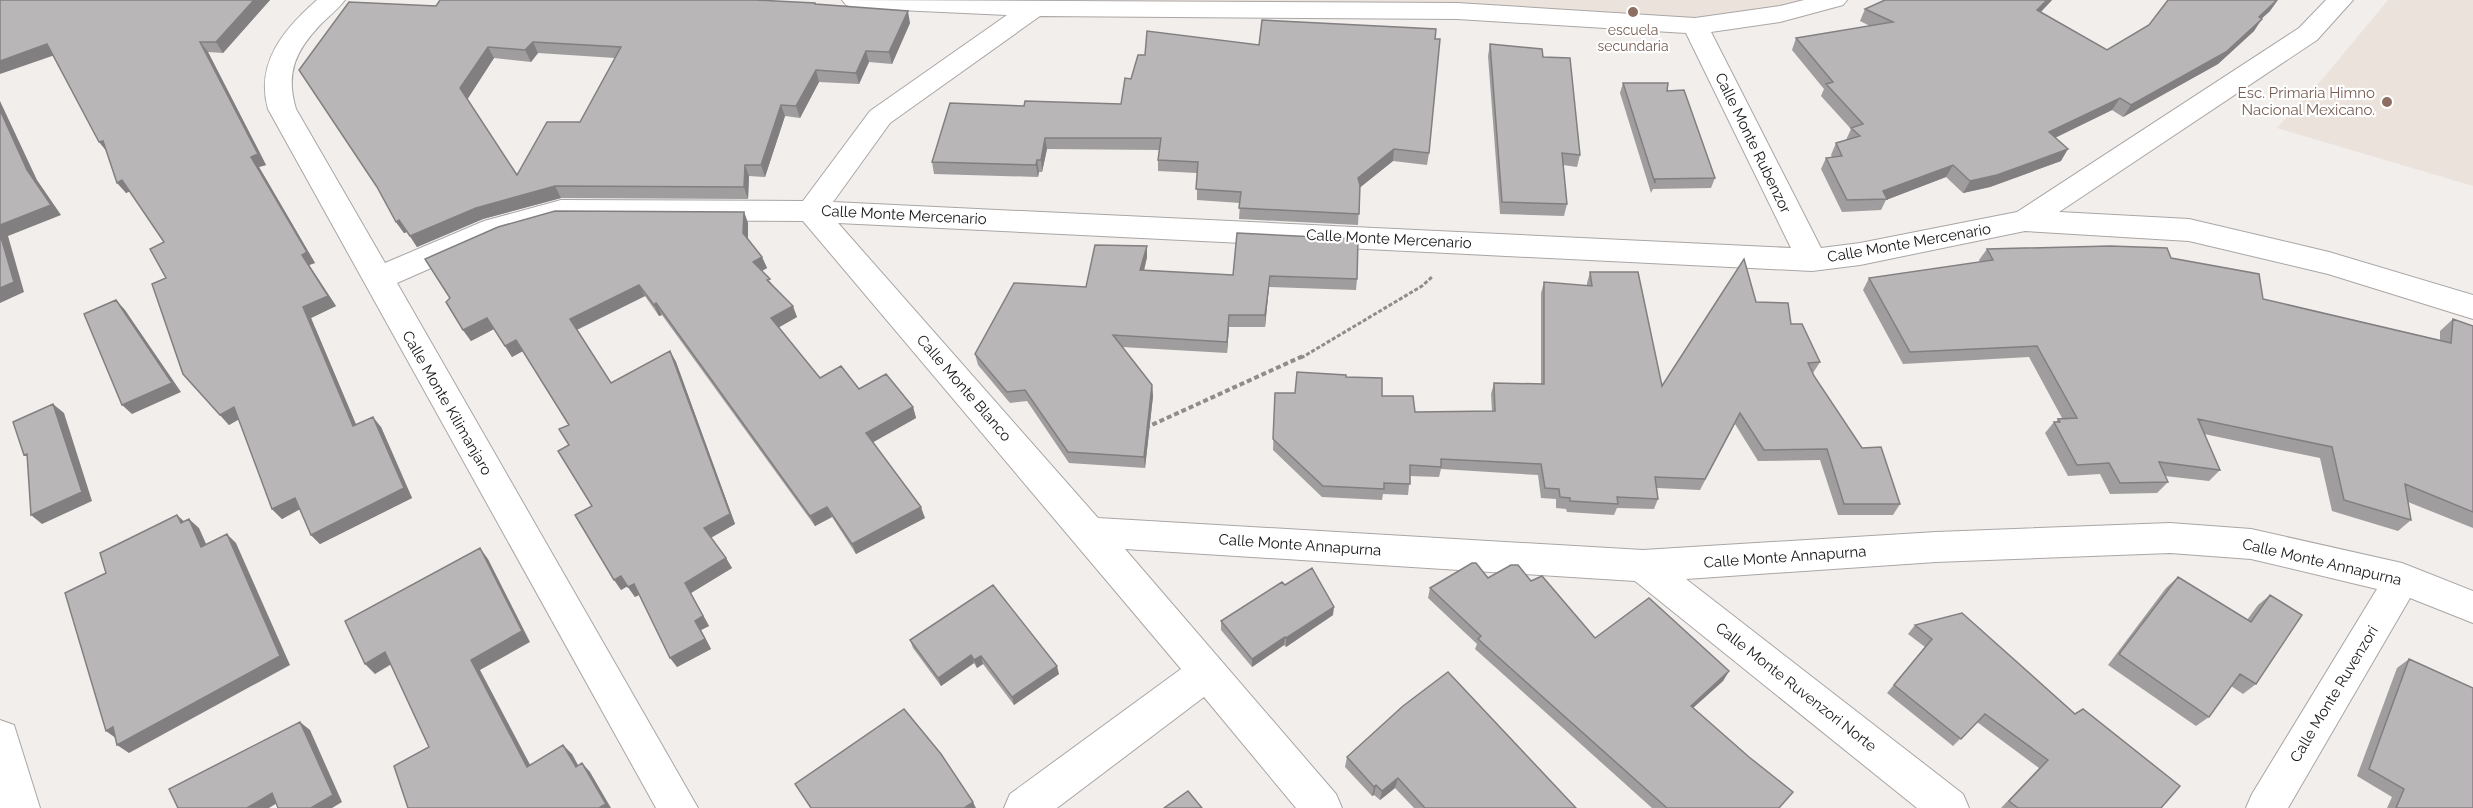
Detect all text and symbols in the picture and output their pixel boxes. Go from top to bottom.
marker: escuela secundaria [1626,5,1640,19]
place label: escuela secundaria [1597,22,1669,54]
street label: Calle Monte Rubenzor [1711,70,1795,217]
place label: Esc. Primaria Himno Nacional Mexicano. [2238,84,2375,119]
marker: Esc. Primaria Himno Nacional Mexicano. [2380,95,2394,109]
street label: Calle Monte Mercenario [821,202,987,228]
street label: Calle Monte Mercenario [1826,220,1992,266]
street label: Calle Monte Mercenario [1306,226,1472,252]
street label: Calle Monte Kilimanjaro [398,328,496,479]
street label: Calle Monte Blanco [913,331,1015,445]
street label: Calle Monte Annapurna [1218,530,1382,560]
street label: Calle Monte Annapurna [2241,535,2403,589]
street label: Calle Monte Annapurna [1703,542,1867,572]
street label: Calle Monte Ruvenzori Norte [1712,619,1880,756]
street label: Calle Monte Ruvenzori [2286,623,2382,765]

